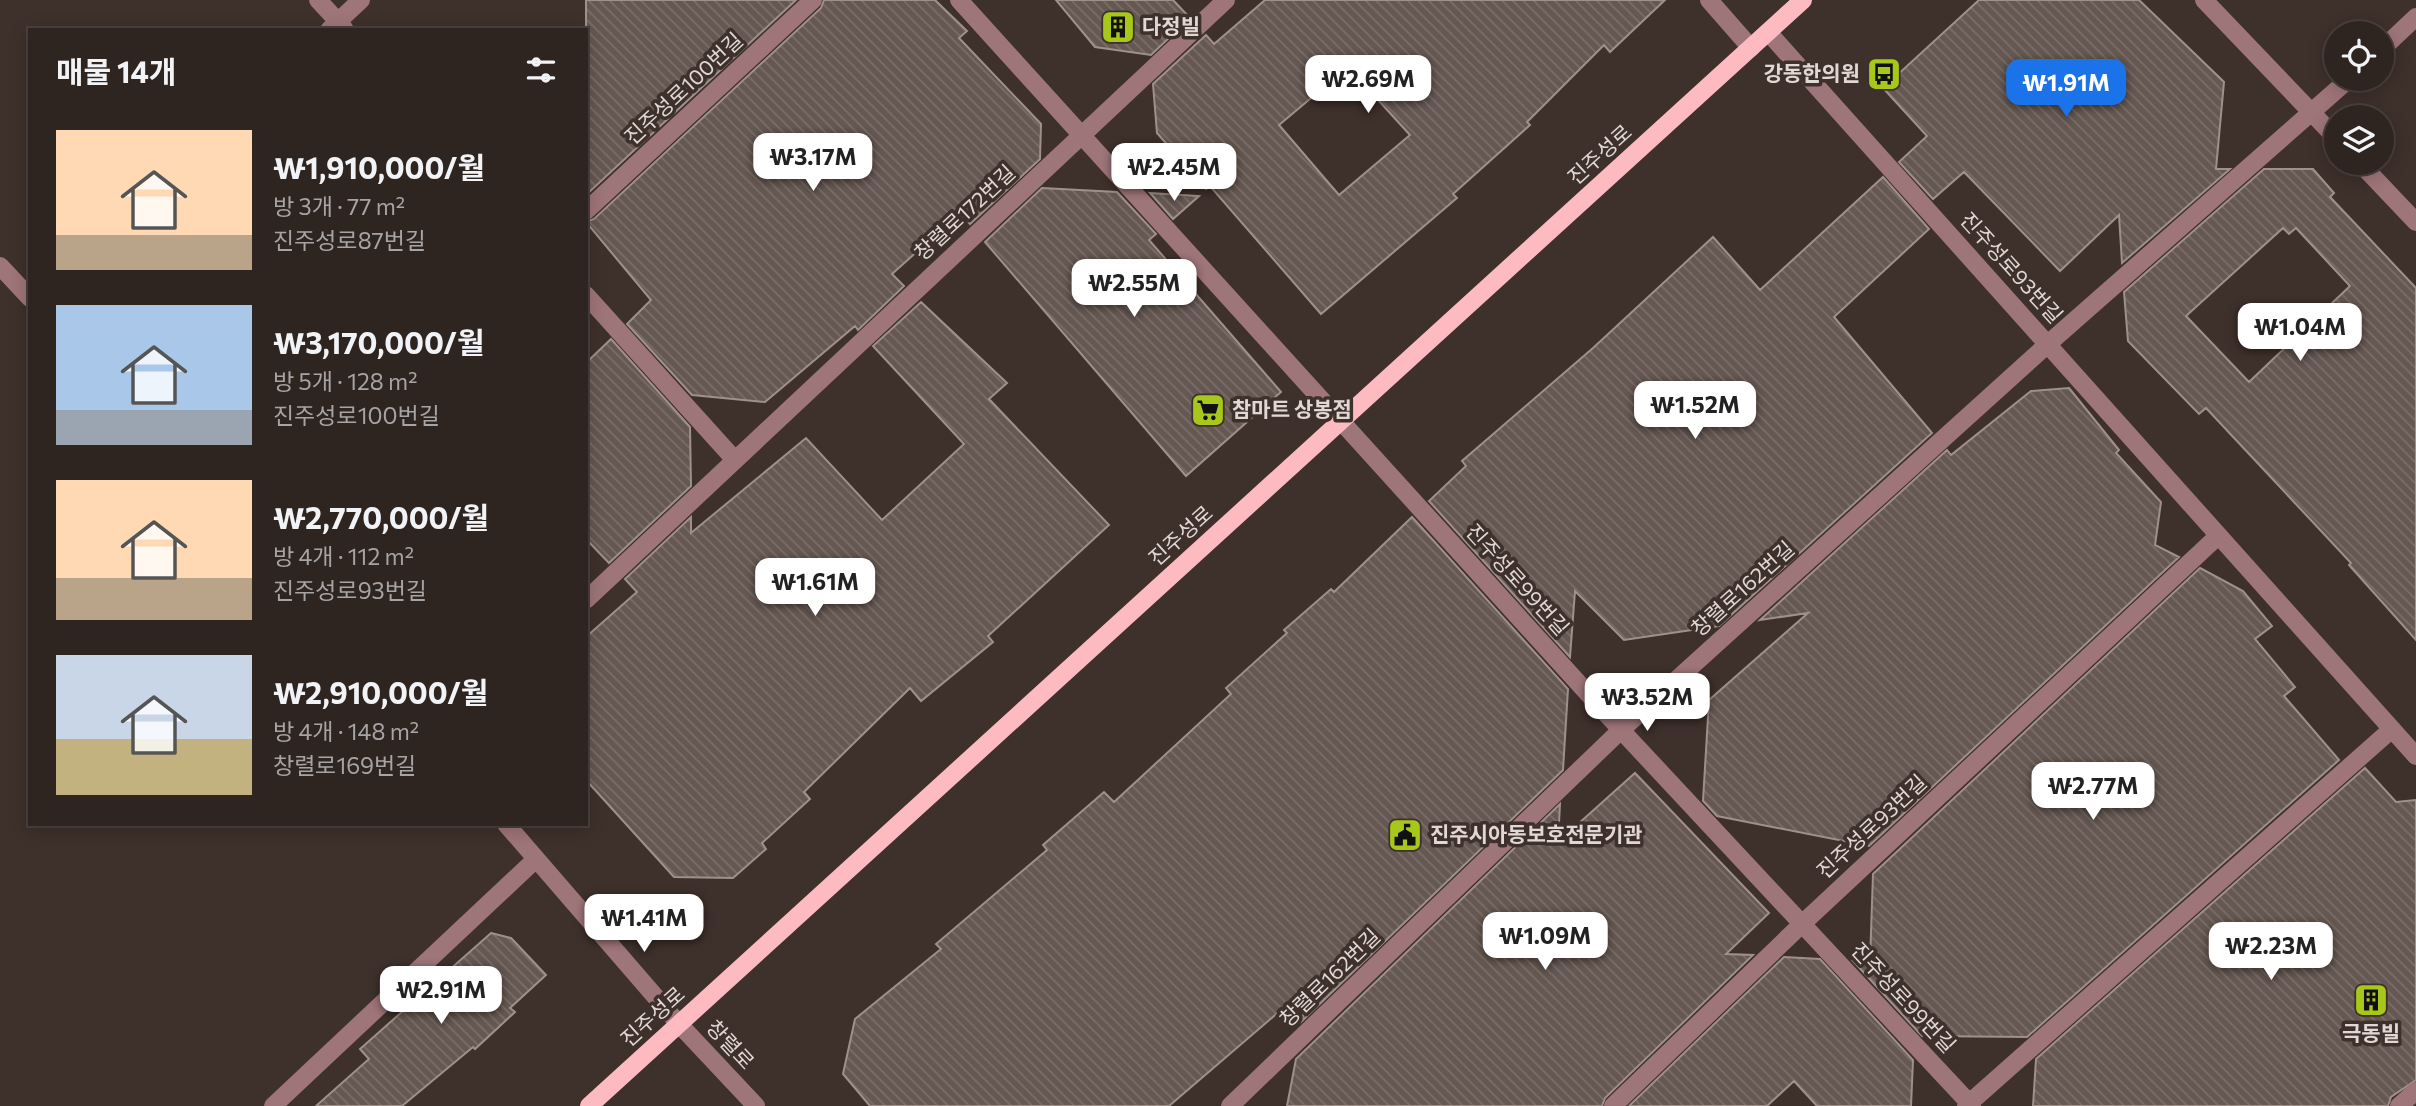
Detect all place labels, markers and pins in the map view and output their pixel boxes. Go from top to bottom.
building icon: 다정빌 [1099,8,1137,46]
place label: 다정빌 [1142,13,1200,38]
pin: ₩2.69M [1311,55,1425,115]
bus stop icon: 강동한의원 [1865,55,1903,93]
place label: 강동한의원 [1763,60,1860,85]
pin: ₩1.91M [2009,60,2123,119]
pin: ₩3.17M [756,134,870,193]
pin: ₩2.45M [1117,144,1231,203]
pin: ₩2.55M [1077,260,1191,319]
pin: ₩1.04M [2243,304,2357,363]
pin: ₩1.52M [1638,382,1752,441]
supermarket icon: 참마트 상봉점 [1189,391,1227,429]
place label: 참마트 상봉점 [1232,396,1352,421]
pin: ₩1.61M [758,558,872,618]
pin: ₩3.52M [1590,674,1704,733]
pin: ₩2.77M [2036,762,2150,822]
public building icon: 진주시아동보호전문기관 [1386,816,1424,854]
place label: 진주시아동보호전문기관 [1430,821,1643,846]
pin: ₩1.41M [587,894,701,954]
pin: ₩1.09M [1488,912,1602,972]
pin: ₩2.23M [2214,922,2328,982]
pin: ₩2.91M [384,967,498,1026]
building icon: 극동빌 [2352,981,2390,1019]
place label: 극동빌 [2342,1020,2400,1045]

